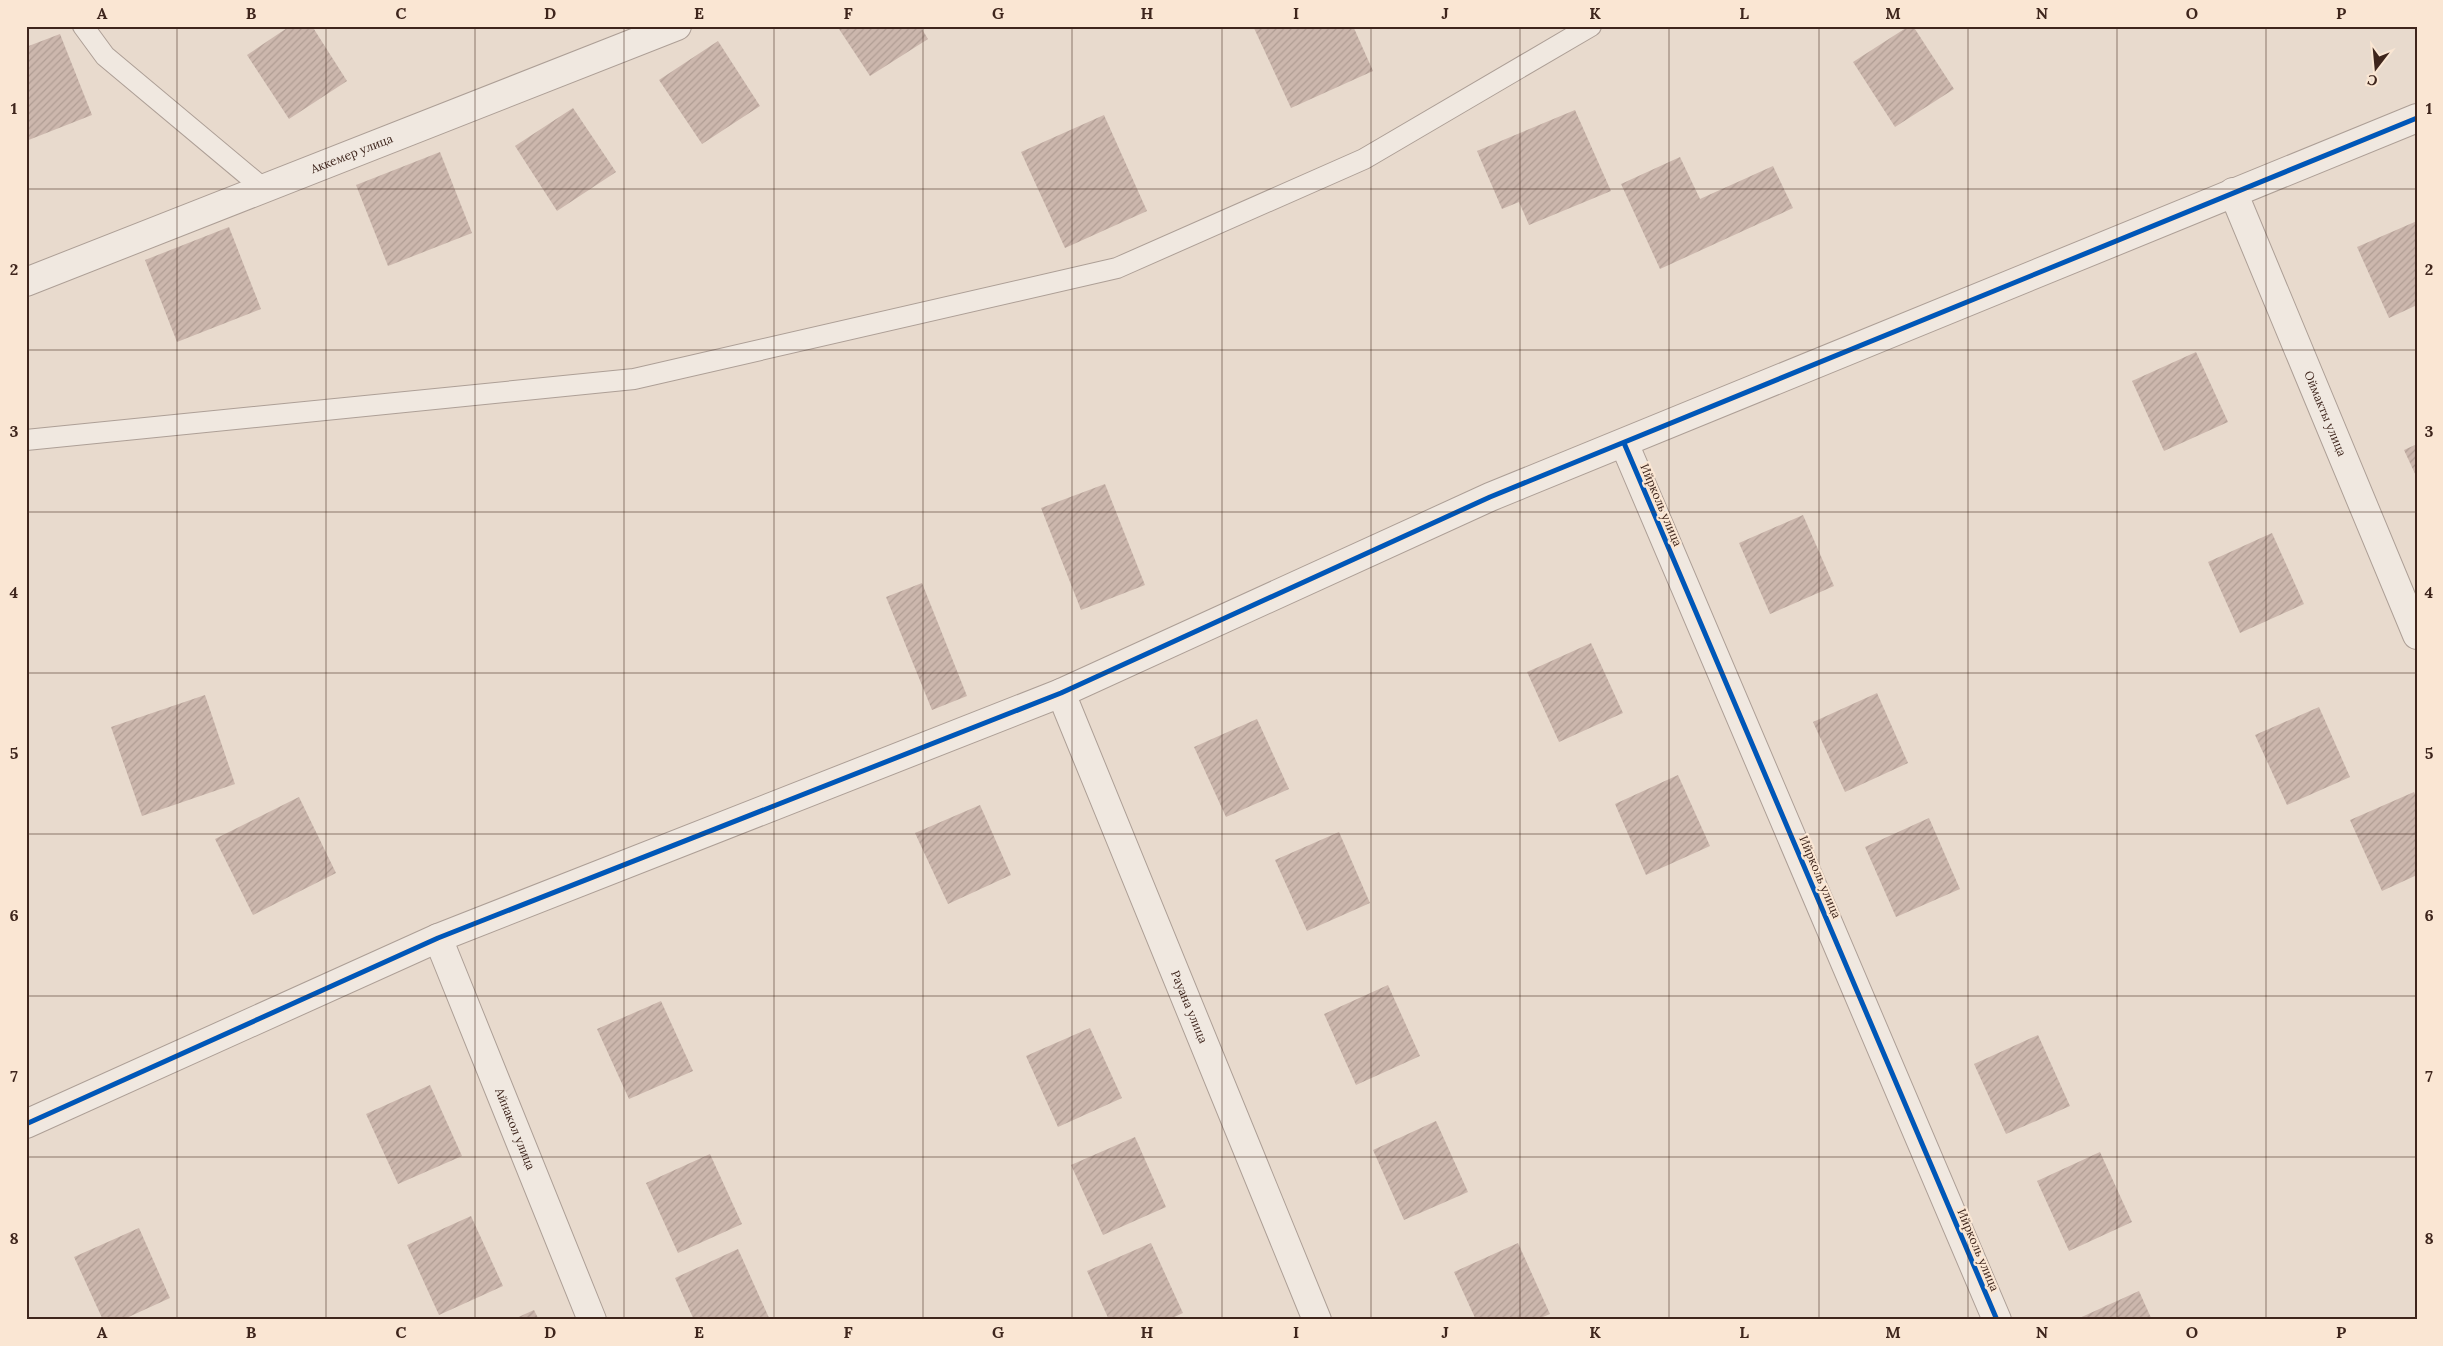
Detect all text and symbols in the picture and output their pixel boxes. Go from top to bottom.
text: A [97,3,108,23]
text: B [246,3,257,23]
text: C [395,3,407,23]
text: D [544,3,556,23]
text: E [694,3,704,23]
text: F [843,3,853,23]
text: G [992,3,1004,23]
text: H [1141,3,1154,23]
text: I [1293,3,1299,23]
text: J [1441,3,1449,23]
text: K [1589,3,1601,23]
text: L [1739,3,1749,23]
text: M [1885,3,1901,23]
text: N [2036,3,2048,23]
text: O [2186,3,2198,23]
text: P [2336,3,2346,23]
north arrow [2350,42,2400,92]
text: С [2365,70,2380,90]
text: 1 [11,98,17,118]
text: 1 [2426,98,2432,118]
street label: Аккемер улица [307,131,395,177]
text: 2 [10,259,18,279]
text: 2 [2425,259,2433,279]
street label: Оймакты улица [2301,368,2350,458]
text: 3 [10,421,19,441]
text: 3 [2425,421,2434,441]
street label: Ийрколь улица [1637,461,1686,548]
text: 4 [10,582,19,602]
text: 4 [2425,582,2434,602]
text: 5 [10,743,19,763]
text: 5 [2425,743,2434,763]
street label: Ийрколь улица [1796,833,1845,920]
text: 6 [9,905,19,925]
text: 6 [2424,905,2434,925]
street label: Рауана улица [1168,968,1211,1045]
text: 7 [10,1066,18,1086]
text: 7 [2425,1066,2433,1086]
street label: Айнакол улица [492,1085,539,1172]
street label: Ийрколь улица [1954,1206,2003,1293]
text: 8 [9,1228,19,1248]
text: 8 [2424,1228,2434,1248]
text: A [97,1322,108,1342]
text: B [246,1322,257,1342]
text: C [395,1322,407,1342]
text: D [544,1322,556,1342]
text: E [694,1322,704,1342]
text: F [843,1322,853,1342]
text: G [992,1322,1004,1342]
text: H [1141,1322,1154,1342]
text: I [1293,1322,1299,1342]
text: J [1441,1322,1449,1342]
text: K [1589,1322,1601,1342]
text: L [1739,1322,1749,1342]
text: M [1885,1322,1901,1342]
text: N [2036,1322,2048,1342]
text: O [2186,1322,2198,1342]
text: P [2336,1322,2346,1342]

